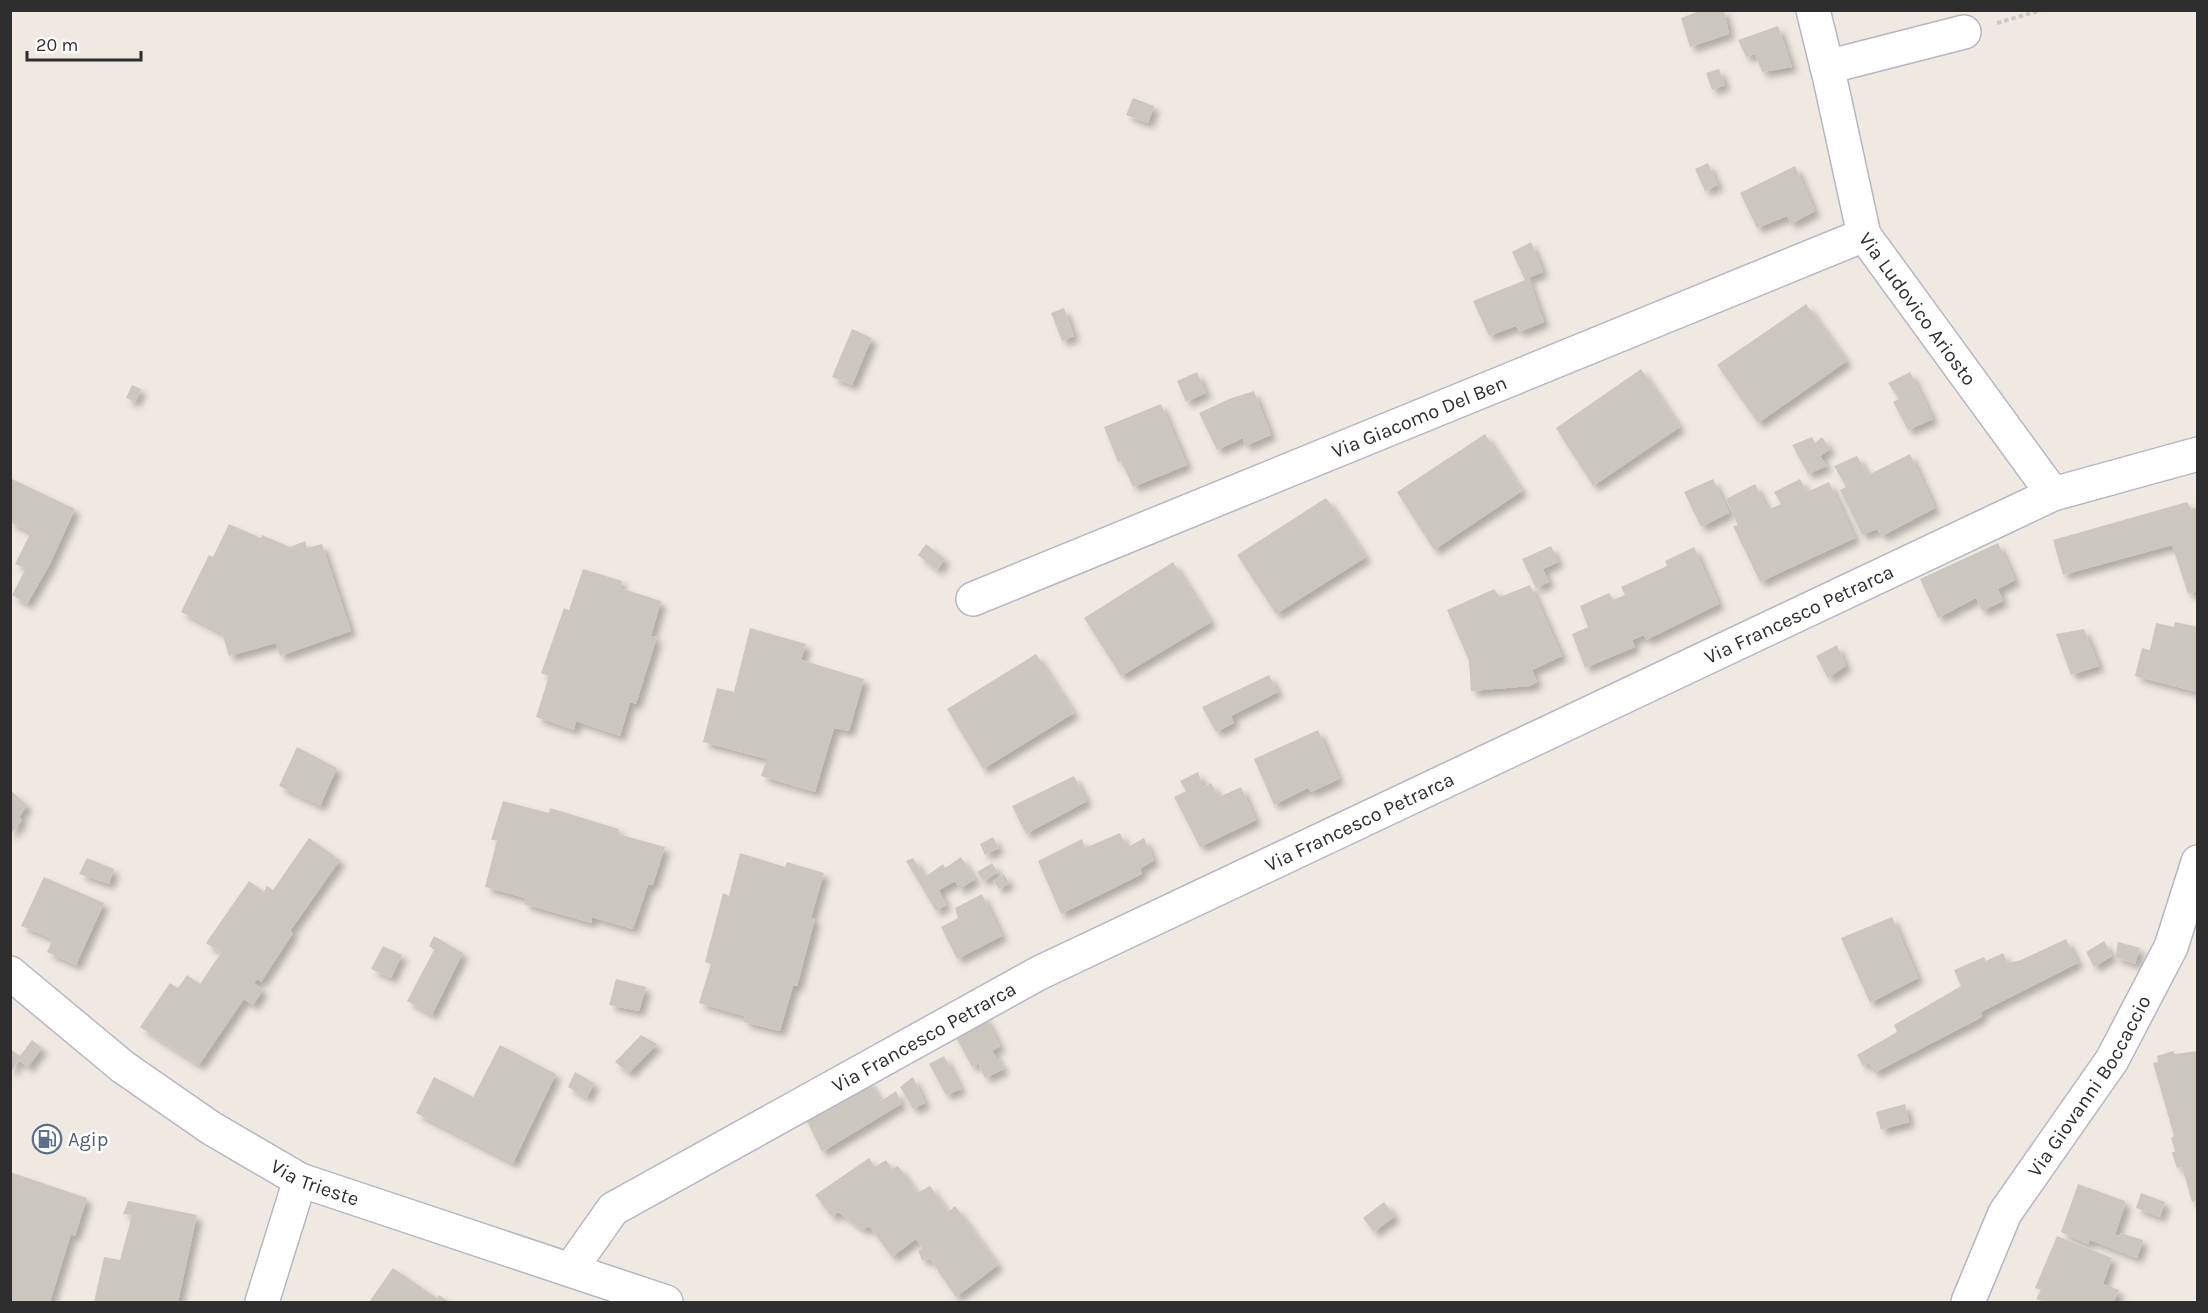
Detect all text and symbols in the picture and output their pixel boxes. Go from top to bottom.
scale bar [27,24,141,62]
text: 20 m [36,34,78,56]
street label: Via Ludovico Ariosto [1854,228,1981,390]
street label: Via Giacomo Del Ben [1328,371,1510,463]
street label: Via Francesco Petrarca [1701,560,1897,669]
street label: Via Francesco Petrarca [1261,768,1458,877]
street label: Via Francesco Petrarca [828,977,1020,1097]
street label: Via Giovanni Boccaccio [2023,991,2156,1181]
fuel station icon: Agip [31,1123,63,1155]
place label: Agip [68,1128,108,1151]
street label: Via Trieste [266,1154,362,1211]

